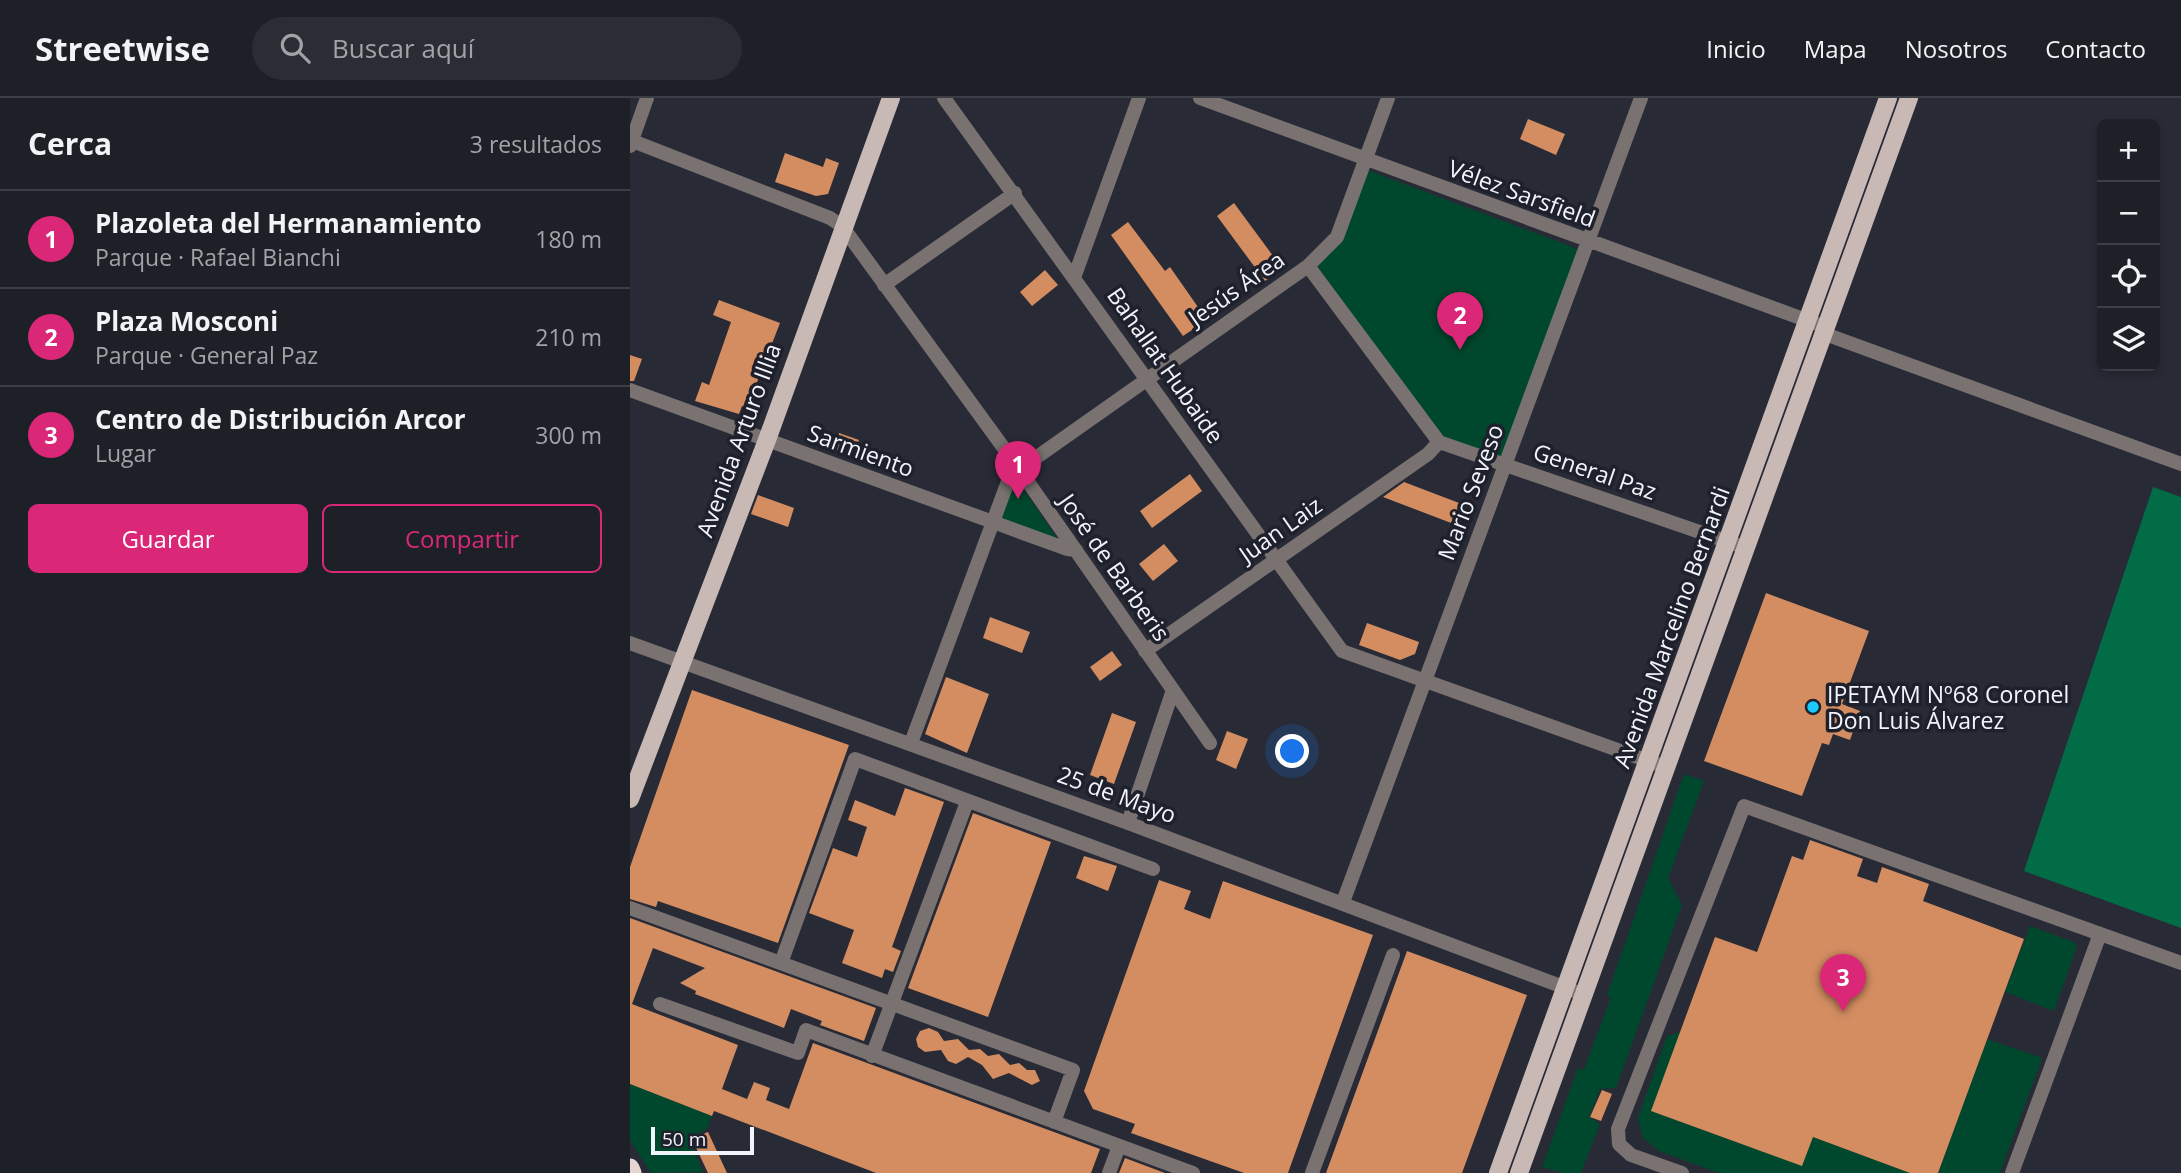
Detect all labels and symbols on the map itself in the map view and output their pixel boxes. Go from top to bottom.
street label: Vélez Sarsfield [1444,152,1600,234]
street label: Jesús Área [1180,243,1291,334]
street label: Bahallat Hubaide [1100,281,1232,449]
pin: 2 [1437,292,1483,350]
street label: Avenida Arturo Illia [688,339,788,541]
street label: Sarmiento [803,416,919,484]
street label: Mario Seveso [1429,419,1511,565]
street label: General Paz [1529,435,1661,507]
pin: 1 [995,441,1041,499]
street label: Avenida Marcelino Bernardi [1605,482,1737,772]
street label: José de Barberis [1051,485,1178,647]
street label: Juan Laiz [1230,489,1328,570]
place label: IPETAYM Nº68 Coronel Don Luis Álvarez [1827,678,2069,736]
marker: IPETAYM Nº68 Coronel Don Luis Álvarez [1805,699,1821,715]
your location [1275,734,1309,768]
street label: 25 de Mayo [1053,758,1181,830]
pin: 3 [1820,954,1866,1012]
scale bar [651,1124,754,1156]

